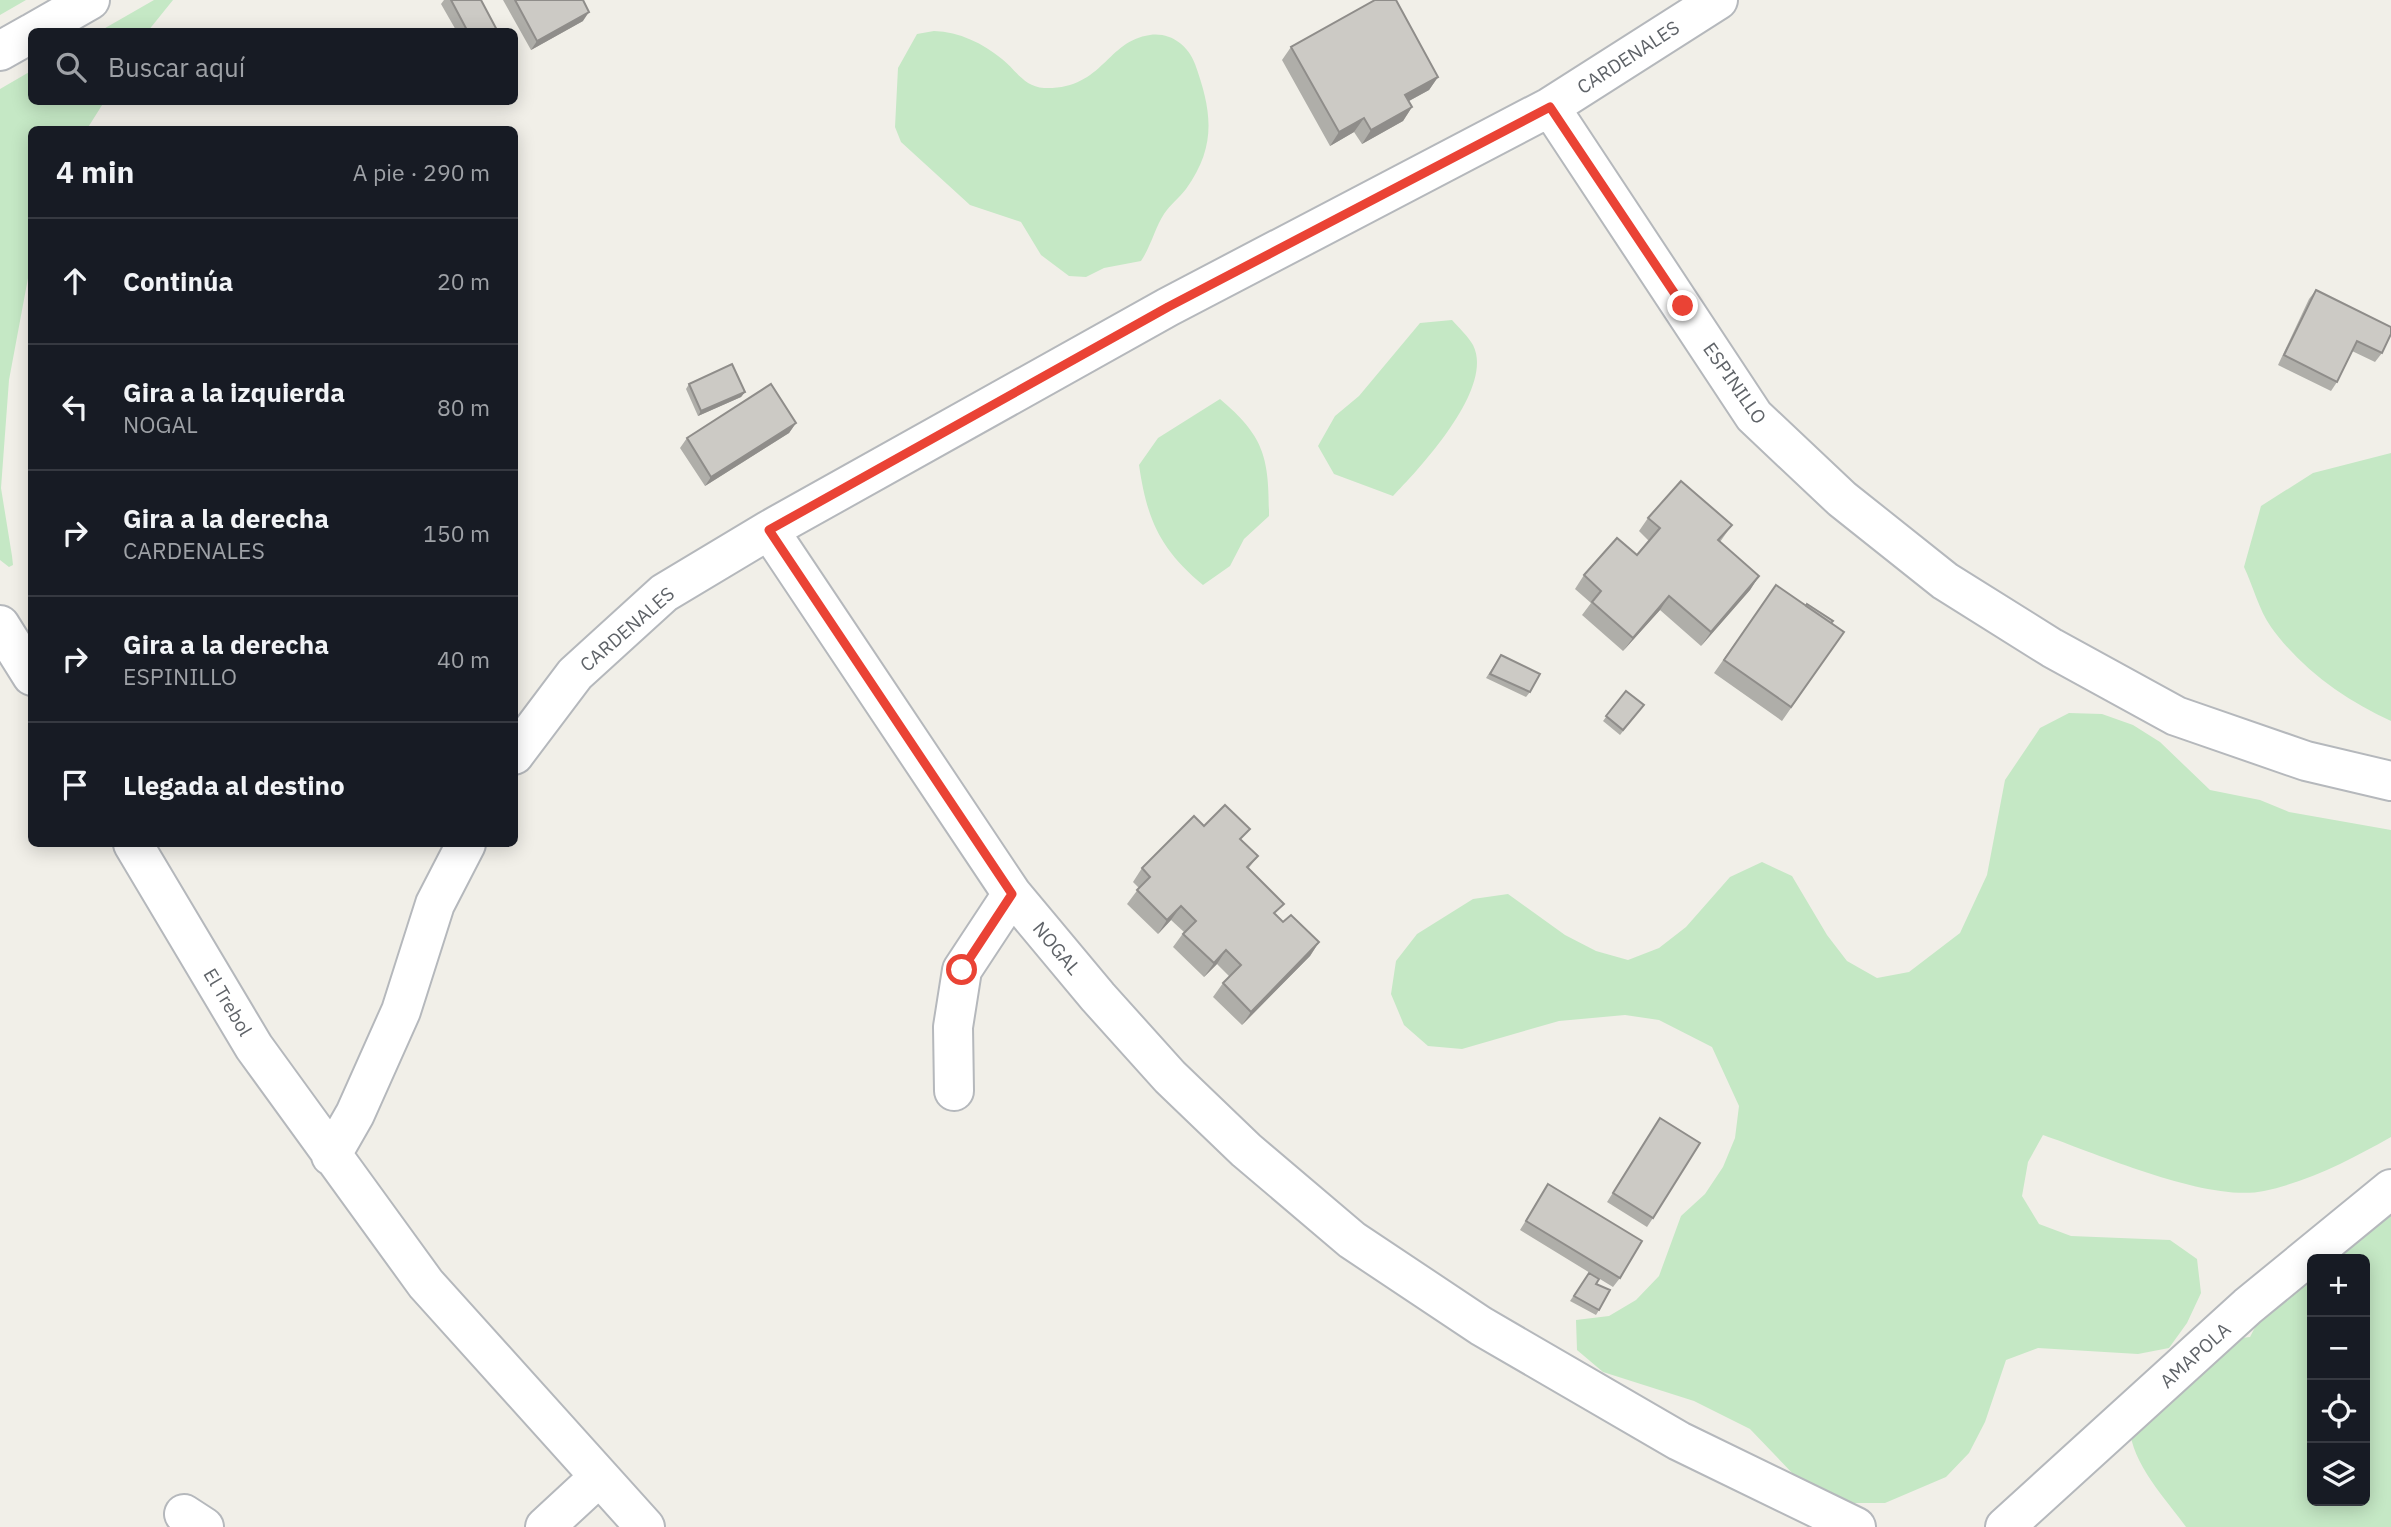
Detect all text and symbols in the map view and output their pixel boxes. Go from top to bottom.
street label: CARDENALES [1572,15,1684,99]
search box [28,28,518,105]
icon: search [52,48,90,86]
text: Buscar aquí [108,50,245,84]
text: 4 min [56,152,134,191]
text: A pie · 290 m [353,157,490,187]
icon: ahead [56,262,94,300]
text: Continúa [123,264,233,298]
text: 20 m [437,266,490,296]
route end [1667,290,1698,321]
street label: ESPINILLO [1698,338,1772,428]
text: Gira a la izquierda [123,375,345,409]
icon: left [56,388,94,426]
text: 80 m [437,392,490,422]
text: NOGAL [123,409,198,439]
text: Gira a la derecha [123,501,329,535]
icon: right [56,514,94,552]
text: 150 m [423,518,490,548]
text: CARDENALES [123,535,265,565]
street label: CARDENALES [575,581,679,677]
text: Gira a la derecha [123,627,329,661]
icon: right [56,640,94,678]
text: 40 m [437,644,490,674]
text: ESPINILLO [123,661,237,691]
icon: arrive [56,766,94,804]
text: Llegada al destino [123,768,345,802]
street label: NOGAL [1028,917,1086,979]
route start [946,954,977,985]
street label: El Trebol [198,964,258,1040]
map controls [2307,1254,2370,1506]
button: + [2307,1254,2370,1317]
street label: AMAPOLA [2155,1317,2235,1393]
button: − [2307,1317,2370,1380]
button: locate [2307,1380,2370,1443]
button: layers [2307,1443,2370,1506]

